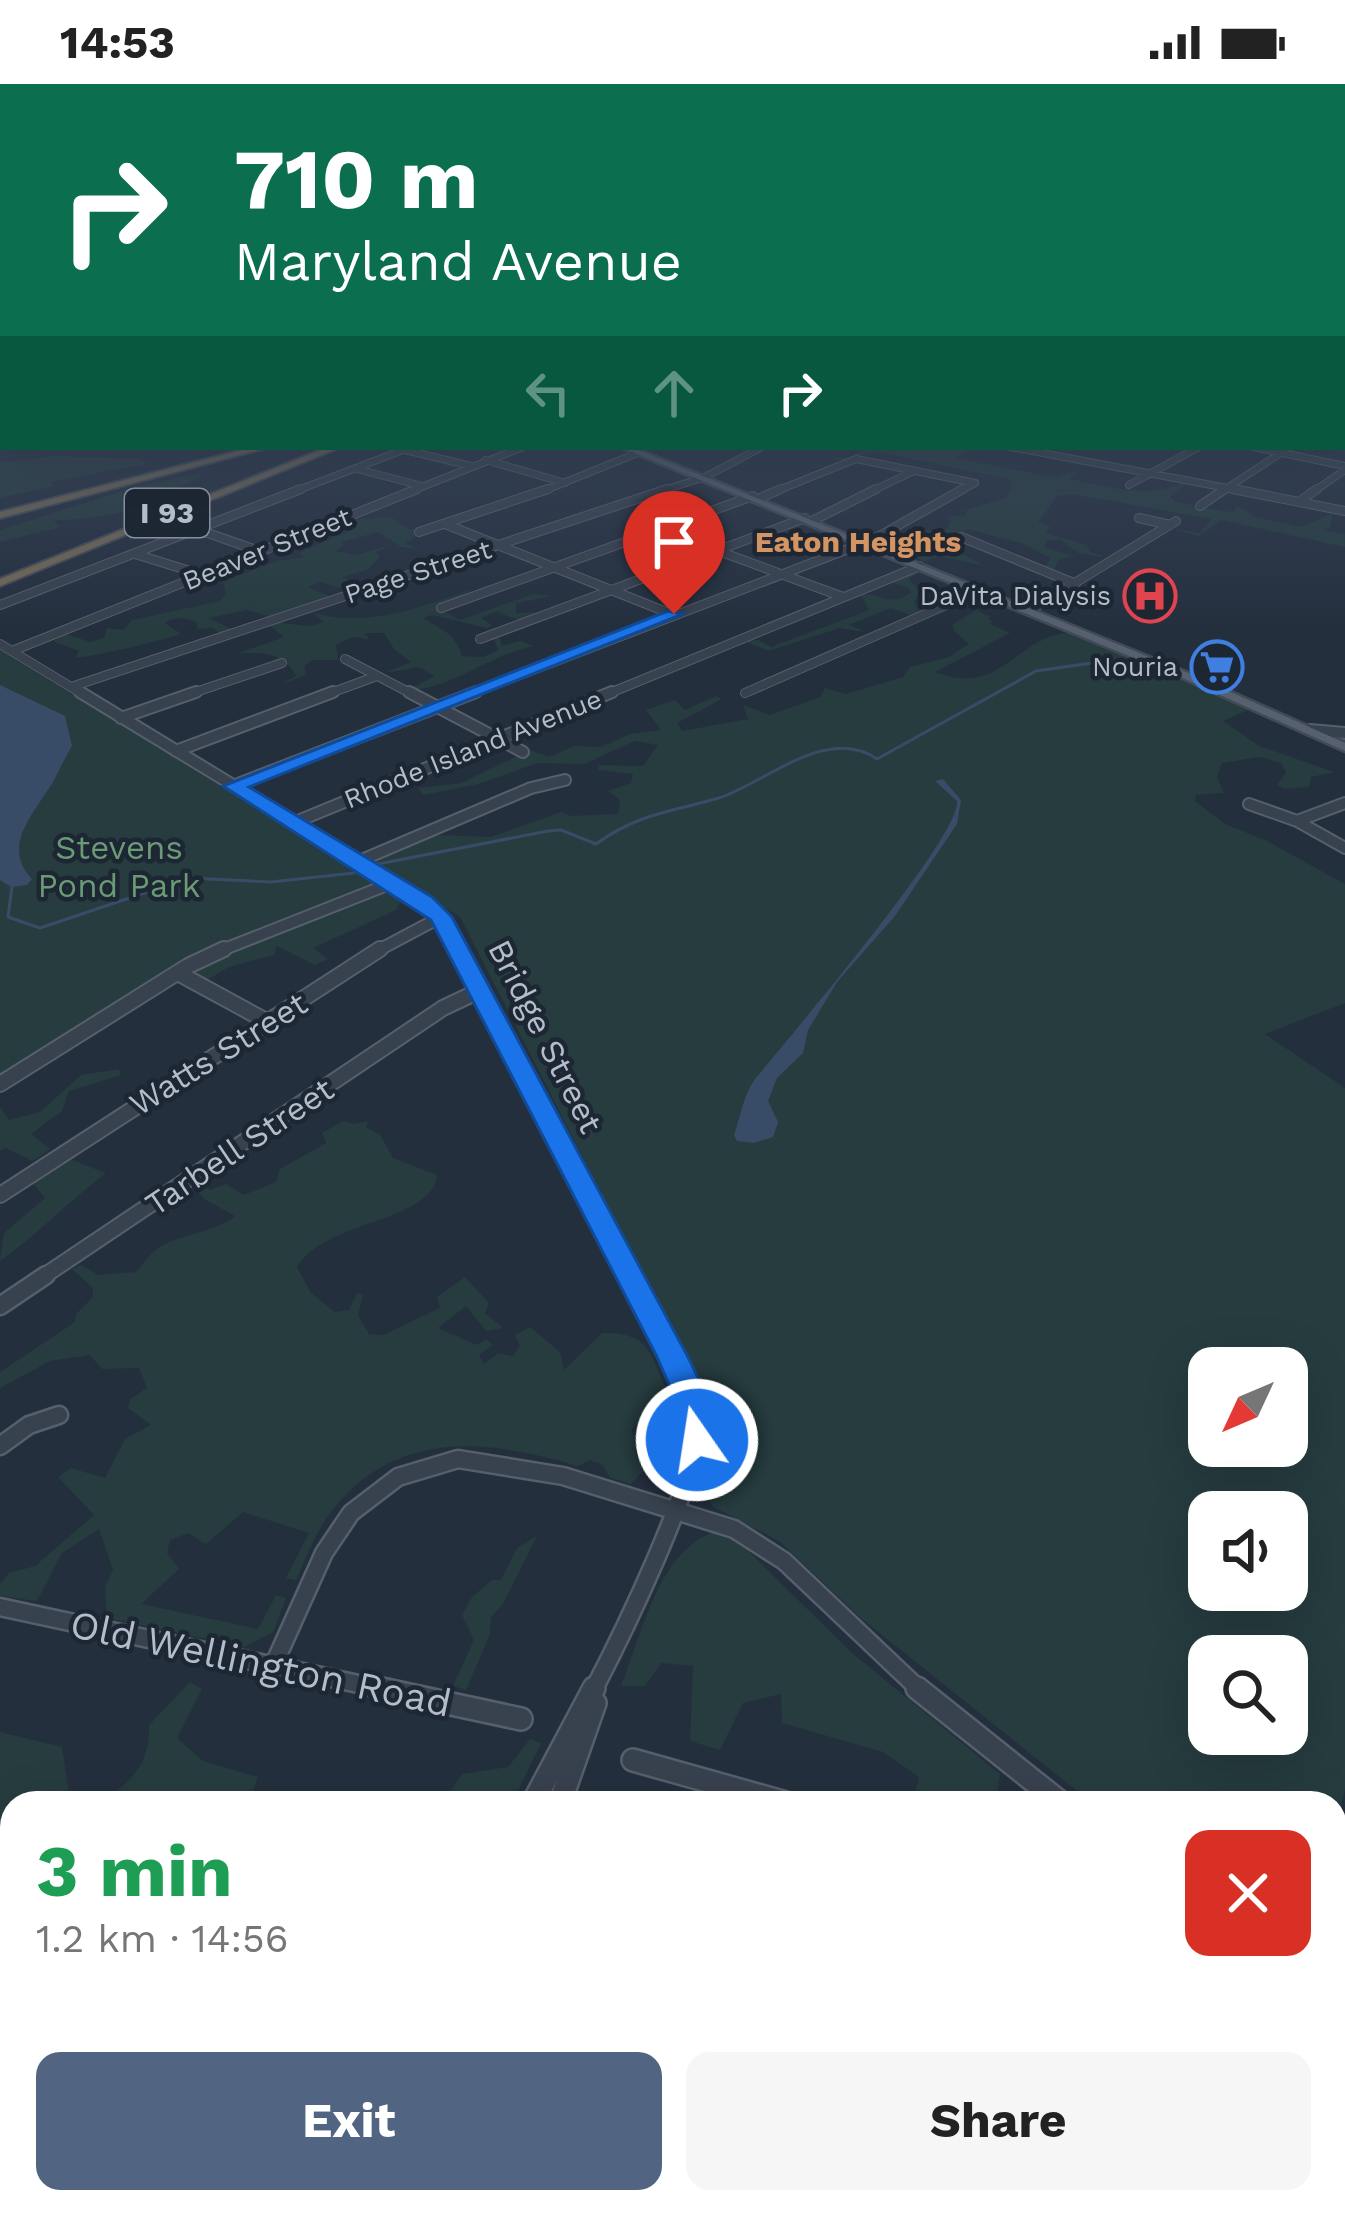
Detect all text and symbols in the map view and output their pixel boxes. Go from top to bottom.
text: 14:53 [60,16,175,69]
text: 710 m [234,130,478,228]
icon: right [36,132,192,288]
text: Maryland Avenue [234,230,682,293]
icon: left [515,360,581,426]
icon: ahead [641,360,707,426]
icon: right [767,360,833,426]
road number: I 93 [125,489,209,537]
pin [623,491,725,614]
street label: Beaver Street [178,501,356,597]
icon: arrive [641,509,707,575]
district label: Eaton Heights [755,524,961,559]
street label: Page Street [341,533,495,611]
hospital icon: DaVita Dialysis [1122,568,1178,624]
place label: DaVita Dialysis [920,580,1111,612]
supermarket icon: Nouria [1189,639,1245,695]
place label: Nouria [1092,651,1178,683]
street label: Rhode Island Avenue [339,683,607,815]
park label: Stevens Pond Park [38,828,201,905]
street label: Bridge Street [480,933,611,1140]
street label: Watts Street [122,983,314,1123]
street label: Tarbell Street [138,1069,341,1224]
north arrow [1188,1347,1308,1467]
map controls [1188,1347,1308,1755]
position arrow [634,1377,760,1503]
button: sound [1188,1491,1308,1611]
street label: Old Wellington Road [66,1601,455,1726]
button: search [1188,1635,1308,1755]
text: 3 min [36,1829,233,1913]
button: close [1185,1830,1311,1956]
text: 1.2 km · 14:56 [36,1916,289,1961]
button: Exit [36,2052,662,2190]
button: Share [686,2052,1311,2190]

